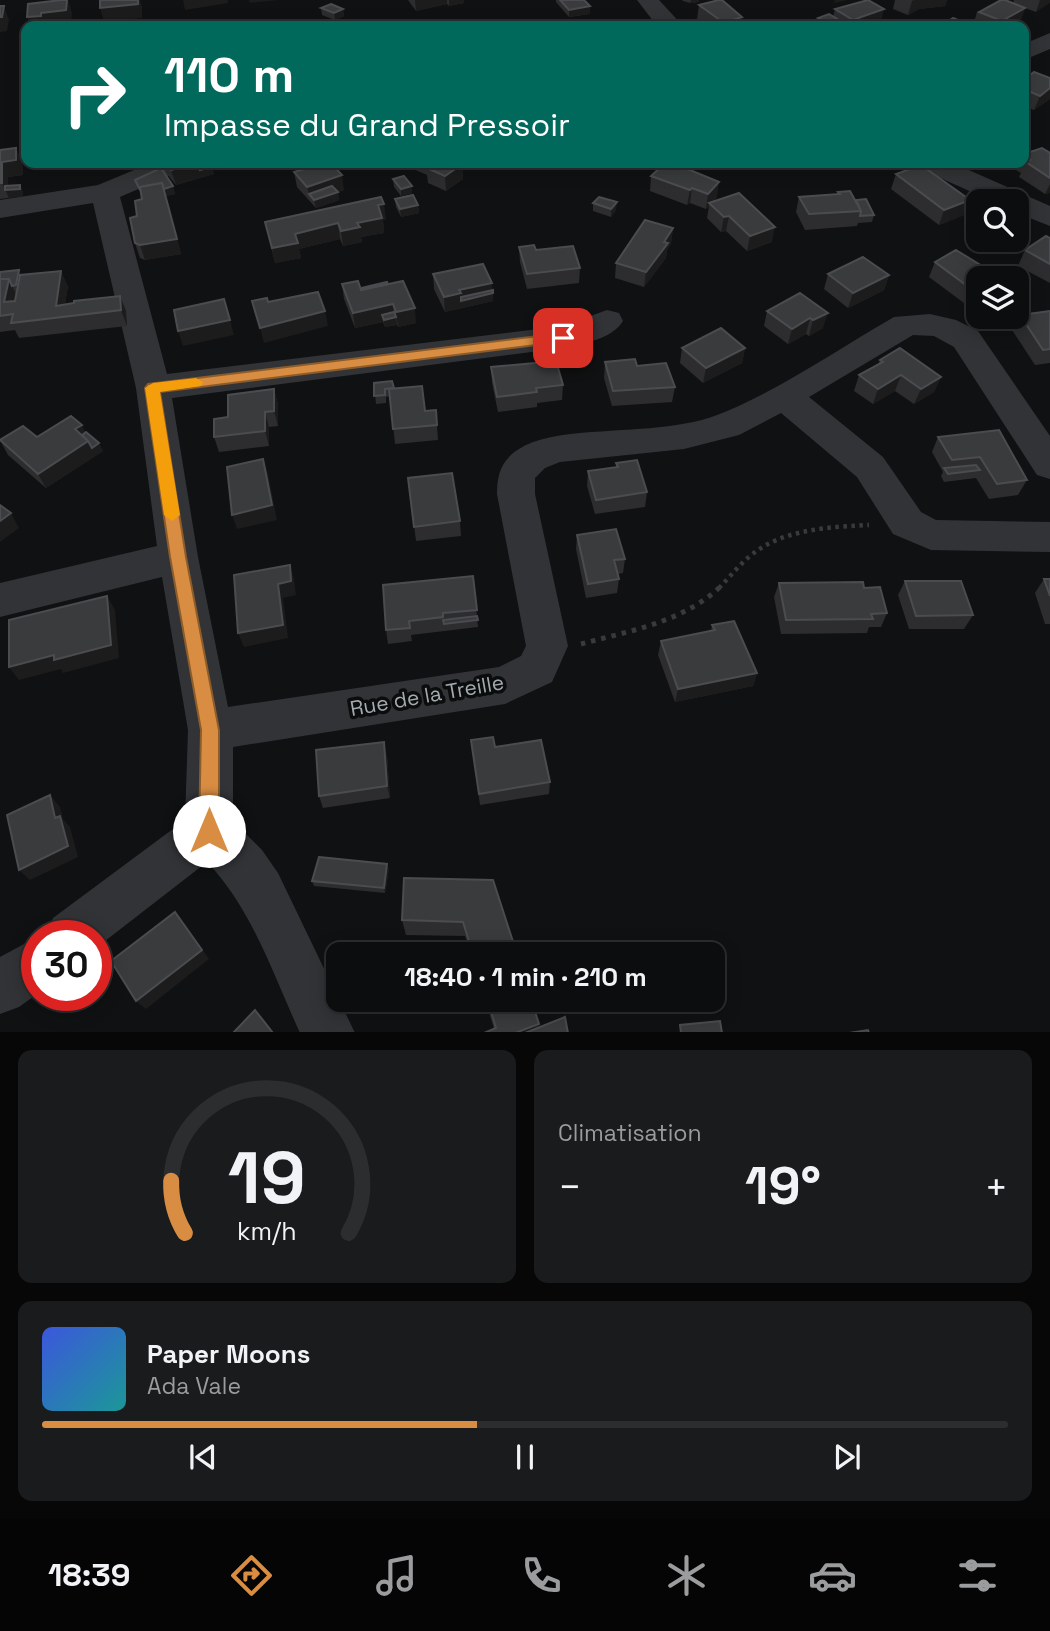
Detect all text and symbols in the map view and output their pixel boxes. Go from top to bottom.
text: 110 m [164,44,294,106]
icon: right [49,49,140,140]
text: Impasse du Grand Pressoir [164,105,570,145]
map controls [966,189,1029,329]
button: search [966,189,1029,252]
button: layers [966,266,1029,329]
pin [533,308,593,368]
icon: arrive [544,319,582,357]
street label: Rue de la Treille [348,668,506,722]
position arrow [172,794,246,868]
speed limit sign: 30 [21,920,112,1011]
text: 18:40 · 1 min · 210 m [404,960,647,994]
text: Climatisation [558,1118,702,1148]
text: 19 [228,1131,306,1224]
text: 19° [745,1153,821,1219]
text: − [558,1163,582,1211]
text: + [984,1163,1008,1211]
text: km/h [237,1214,297,1246]
text: Paper Moons [147,1337,310,1371]
text: Ada Vale [147,1371,241,1401]
icon: previous [184,1438,222,1476]
icon: pause [506,1438,544,1476]
icon: next [828,1438,866,1476]
icon: directions [227,1551,276,1600]
icon: music [372,1551,421,1600]
icon: phone [517,1551,566,1600]
icon: climate [662,1551,711,1600]
icon: car [808,1551,857,1600]
icon: filters [953,1551,1002,1600]
text: 18:39 [48,1555,131,1595]

